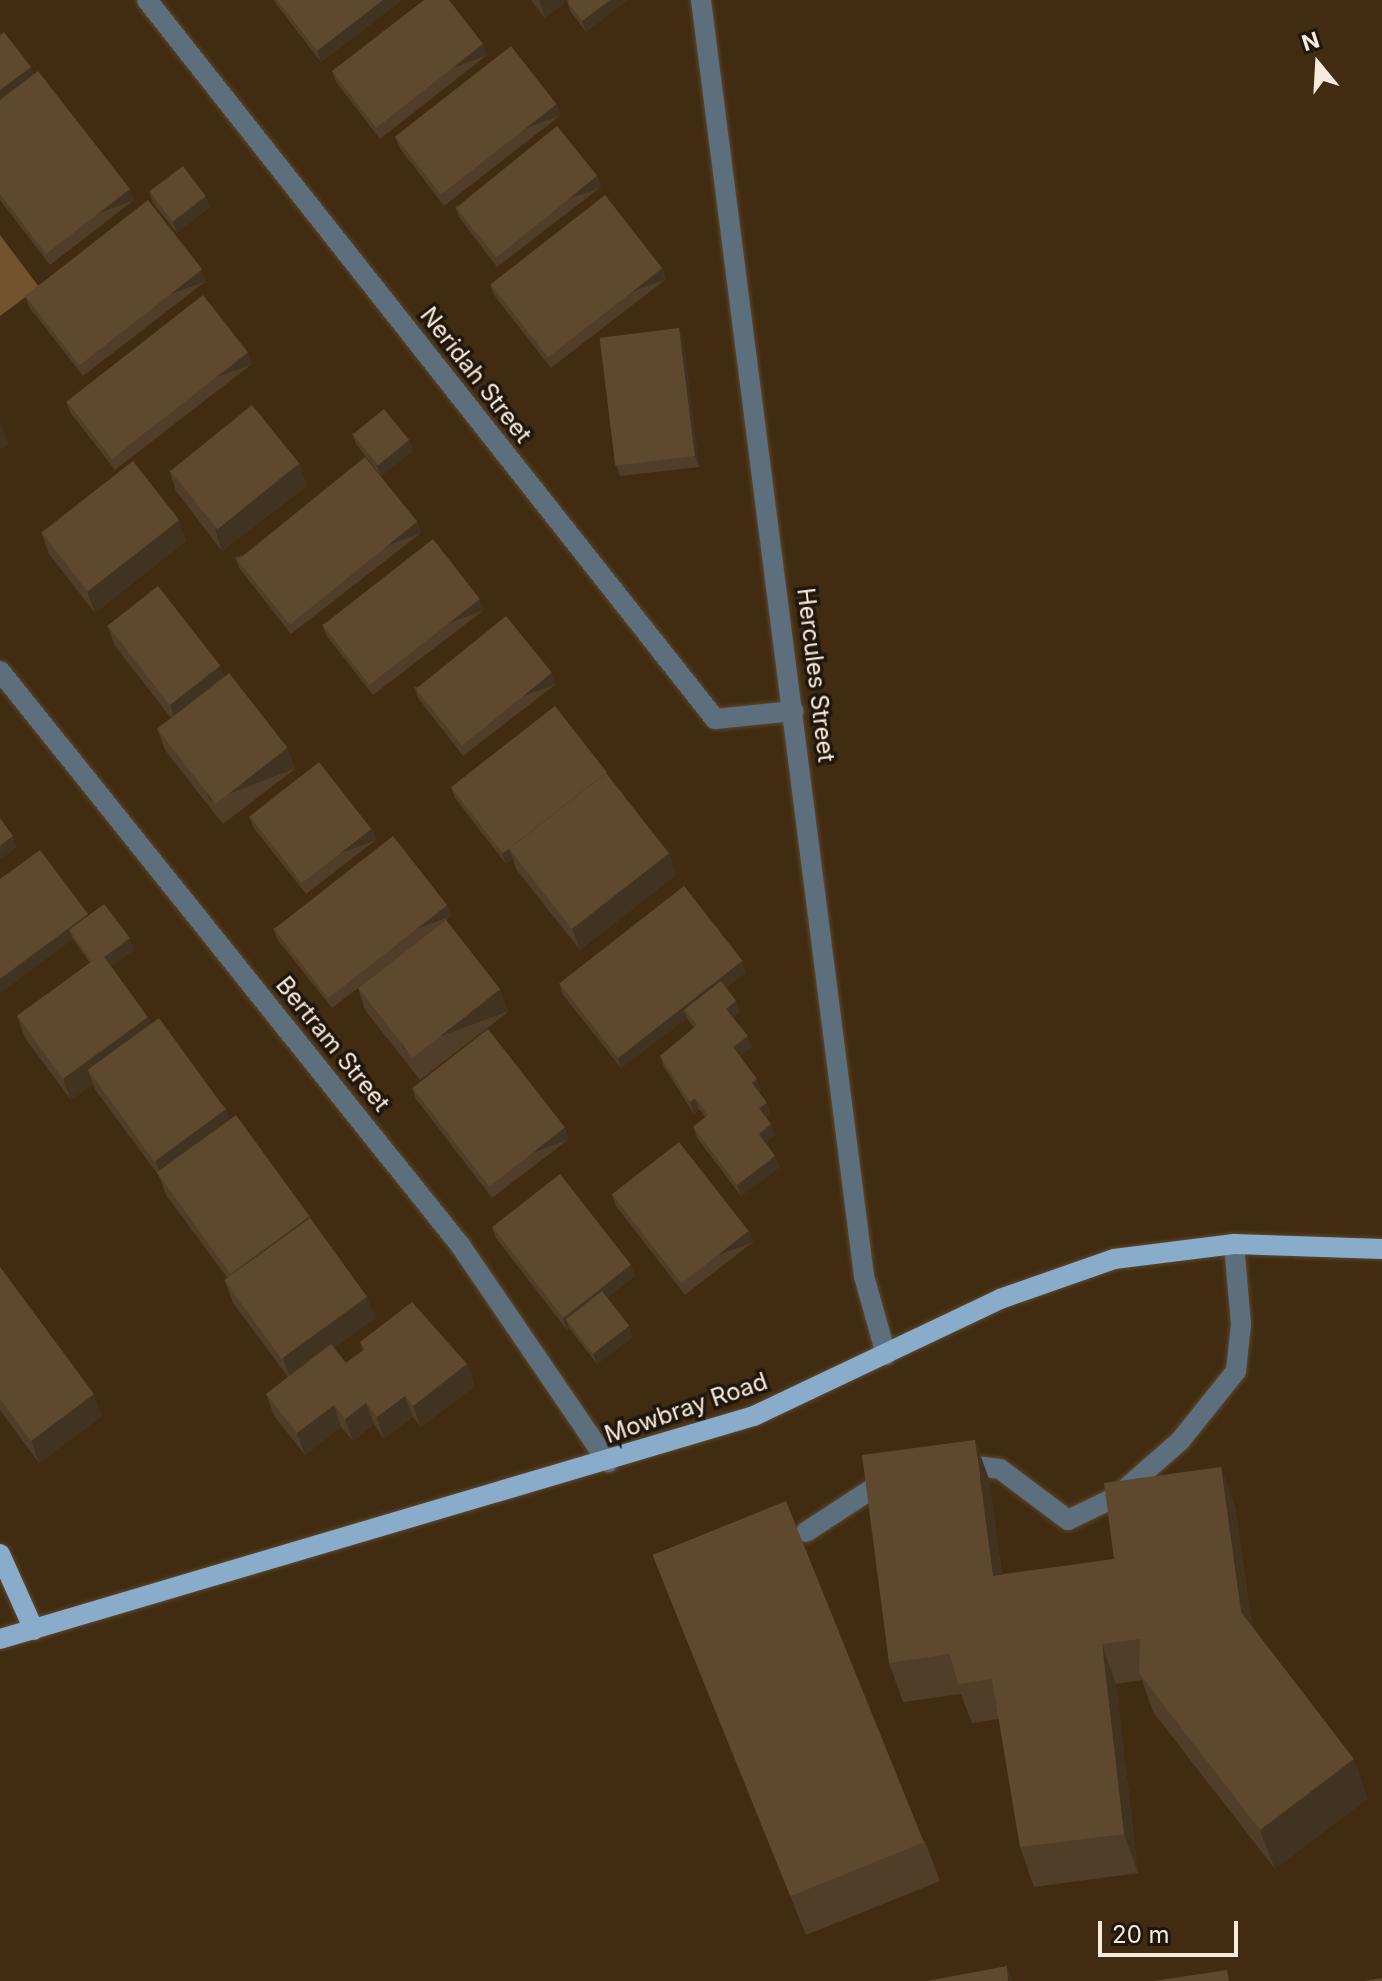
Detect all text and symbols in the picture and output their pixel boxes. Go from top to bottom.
north arrow [1278,24,1358,104]
text: N [1299,26,1323,56]
street label: Neridah Street [414,301,538,449]
street label: Hercules Street [791,586,841,764]
street label: Bertram Street [270,971,396,1117]
street label: Mowbray Road [601,1367,771,1449]
scale bar [1102,1905,1242,1955]
text: 20 m [1112,1920,1170,1949]

